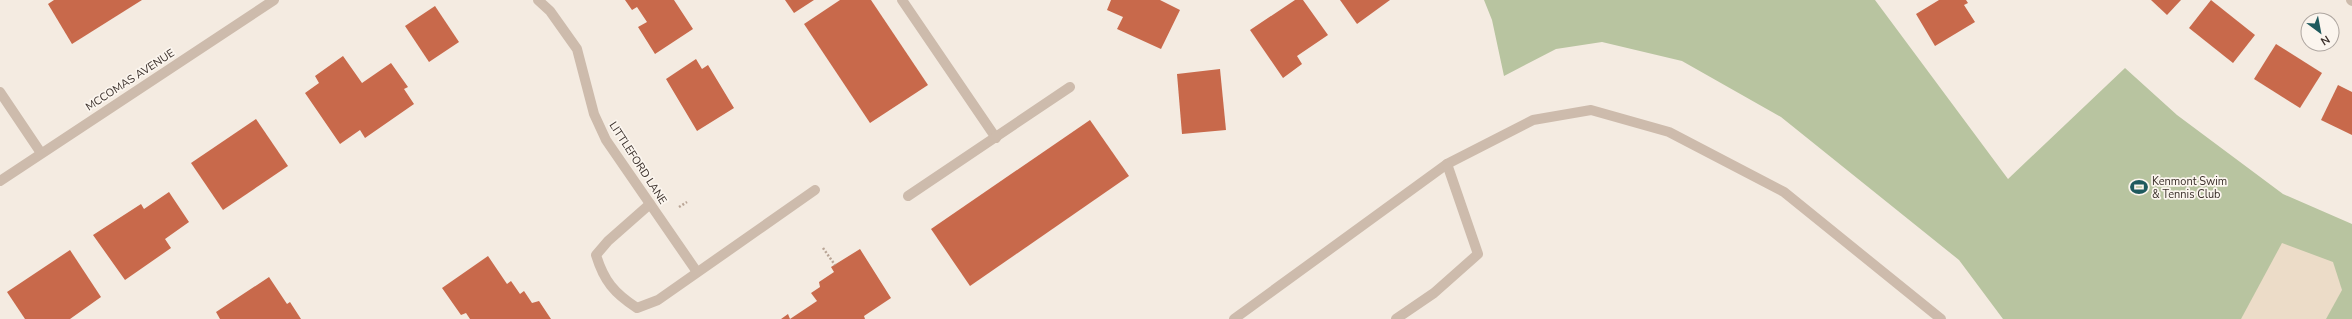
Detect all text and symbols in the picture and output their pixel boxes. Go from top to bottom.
north arrow [2300,12,2340,52]
text: N [2318,32,2333,49]
street label: MCCOMAS AVENUE [83,46,177,114]
street label: LITTLEFORD LANE [606,119,670,207]
place label: Kenmont Swim & Tennis Club [2152,174,2227,202]
sports icon: Kenmont Swim & Tennis Club [2129,177,2149,197]

